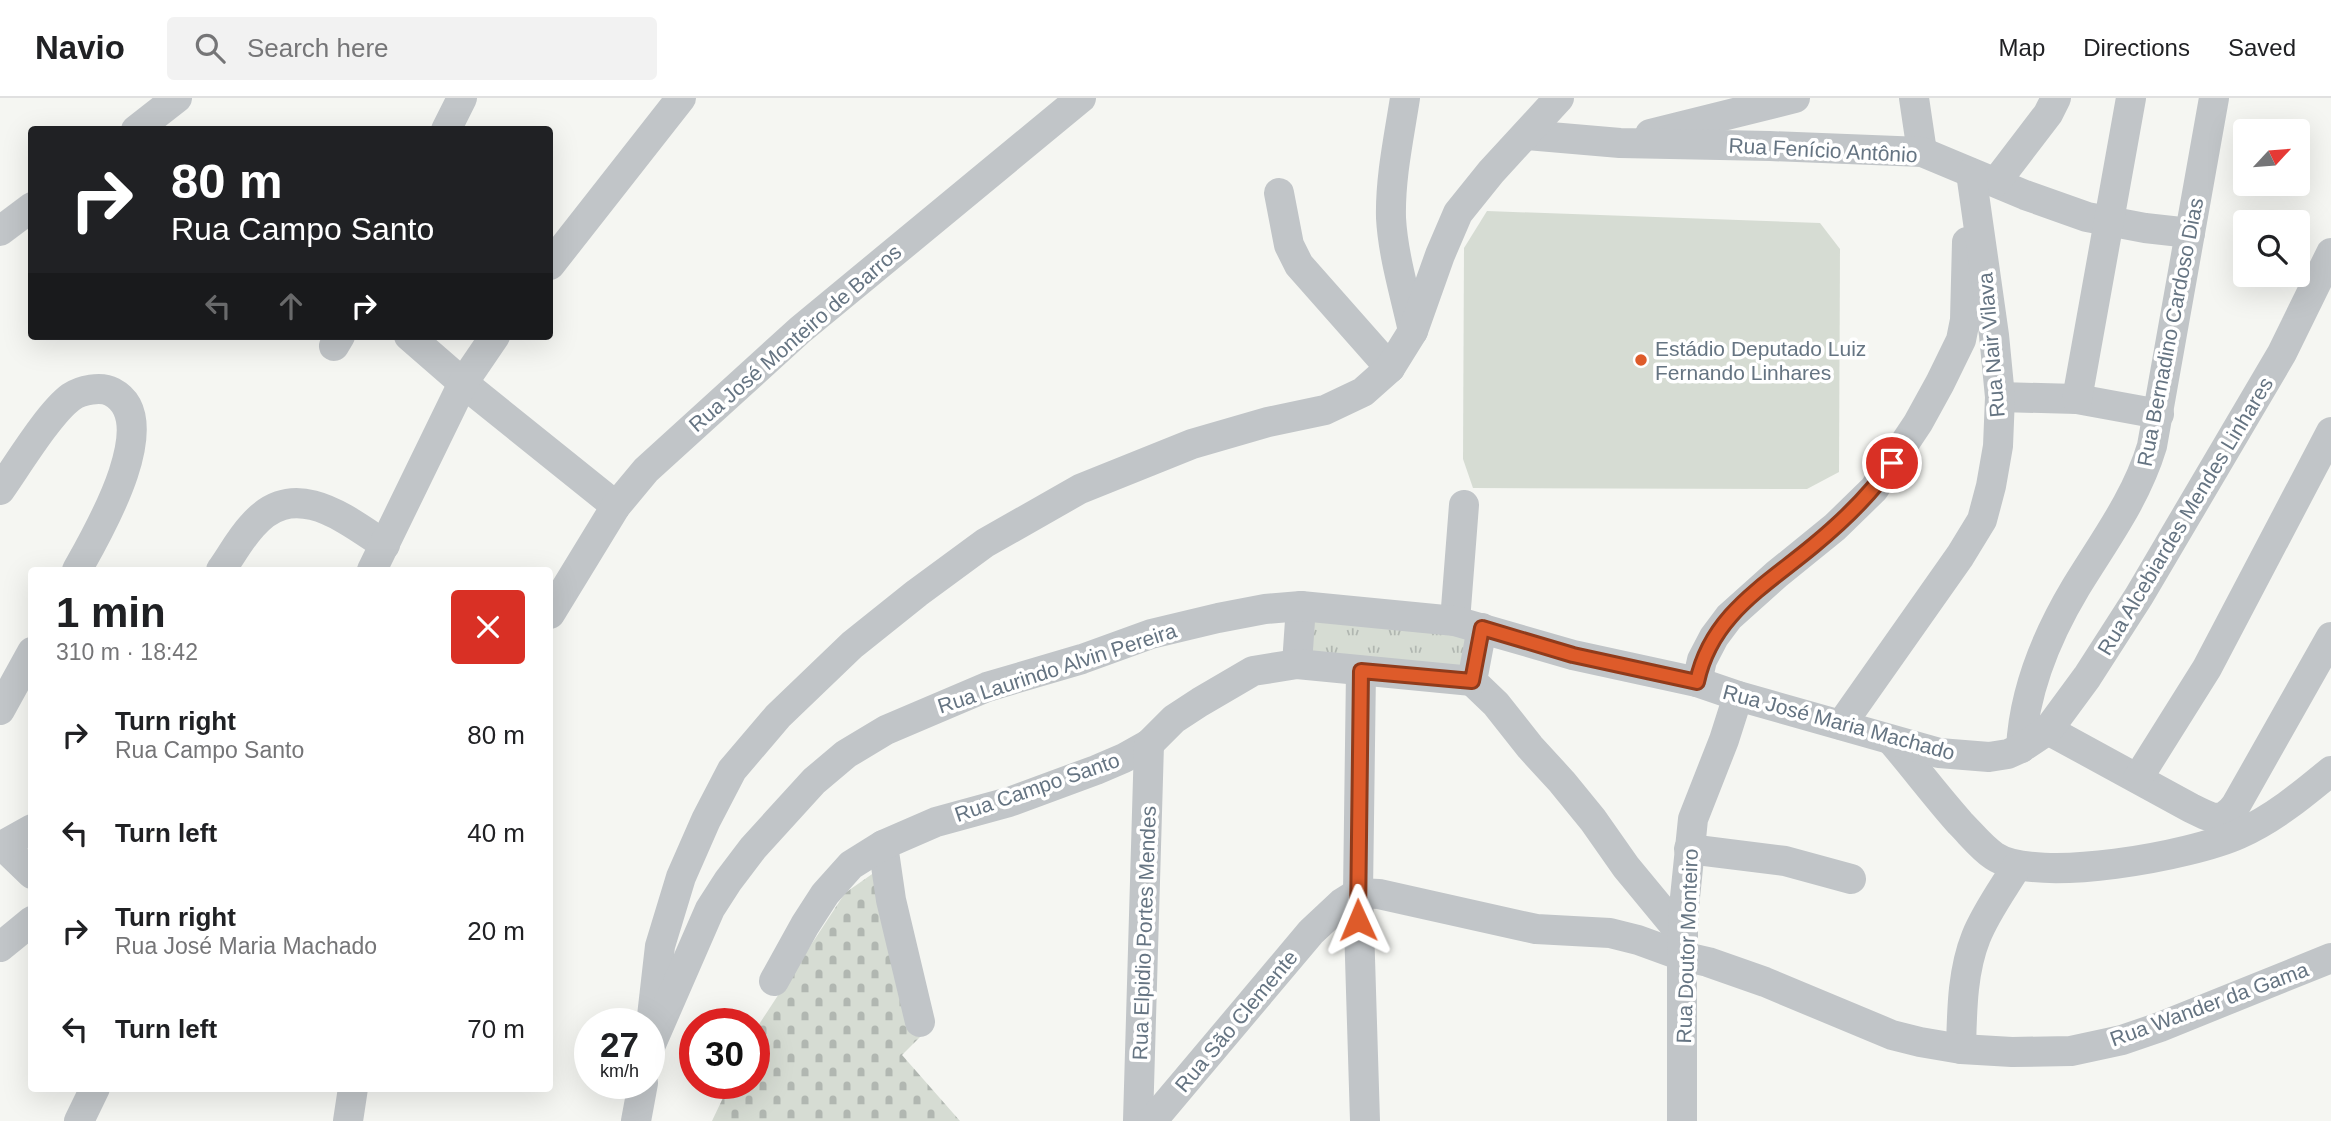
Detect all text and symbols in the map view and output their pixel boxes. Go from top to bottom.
search box [167,17,657,80]
text: Navio [35,29,125,66]
icon: search [191,29,229,67]
text: Search here [247,33,389,63]
text: Map [1999,34,2045,61]
text: Directions [2083,34,2190,61]
text: Saved [2228,34,2296,61]
north arrow [2233,119,2310,196]
map controls [2233,119,2310,287]
street label: Rua Fenício Antônio [1728,134,1918,166]
icon: right [56,154,147,245]
text: 80 m [171,154,283,208]
street label: Rua Bernadino Cardoso Dias [2133,196,2207,468]
button: search [2233,210,2310,287]
text: Rua Campo Santo [171,211,434,247]
street label: Rua José Monteiro de Barros [684,240,906,436]
street label: Rua Nair Vilava [1973,271,2009,418]
icon: left [199,287,237,325]
icon: ahead [272,287,310,325]
icon: right [345,287,383,325]
place label: Estádio Deputado Luiz Fernando Linhares [1655,337,1866,384]
marker: Estádio Deputado Luiz Fernando Linhares [1633,352,1649,368]
street label: Rua Alcebiardes Mendes Linhares [2093,373,2277,659]
pin [1862,433,1922,493]
icon: arrive [1873,444,1911,482]
text: 1 min [56,589,166,636]
button: close [451,590,525,664]
street label: Rua Laurindo Alvin Pereira [935,618,1180,718]
text: 310 m · 18:42 [56,639,198,665]
street label: Rua José Maria Machado [1720,680,1958,764]
text: Turn right [115,706,236,736]
icon: right [56,716,94,754]
text: 80 m [467,720,525,750]
text: Rua Campo Santo [115,737,304,763]
street label: Rua Campo Santo [952,748,1122,826]
street label: Rua Elpidio Portes Mendes [1128,805,1160,1061]
icon: left [56,814,94,852]
text: Turn left [115,818,217,848]
text: 40 m [467,818,525,848]
street label: Rua Doutor Monteiro [1672,848,1702,1044]
position arrow [1321,883,1395,957]
text: Turn right [115,902,236,932]
icon: right [56,912,94,950]
text: 20 m [467,916,525,946]
text: Rua José Maria Machado [115,933,377,959]
street label: Rua São Clemente [1170,946,1302,1096]
street label: Rua Wander da Gama [2107,957,2312,1051]
speed limit sign: 30 [679,1008,770,1099]
icon: left [56,1010,94,1048]
text: Turn left [115,1014,217,1044]
text: 70 m [467,1014,525,1044]
text: 27 [600,1025,639,1064]
text: km/h [600,1061,639,1081]

